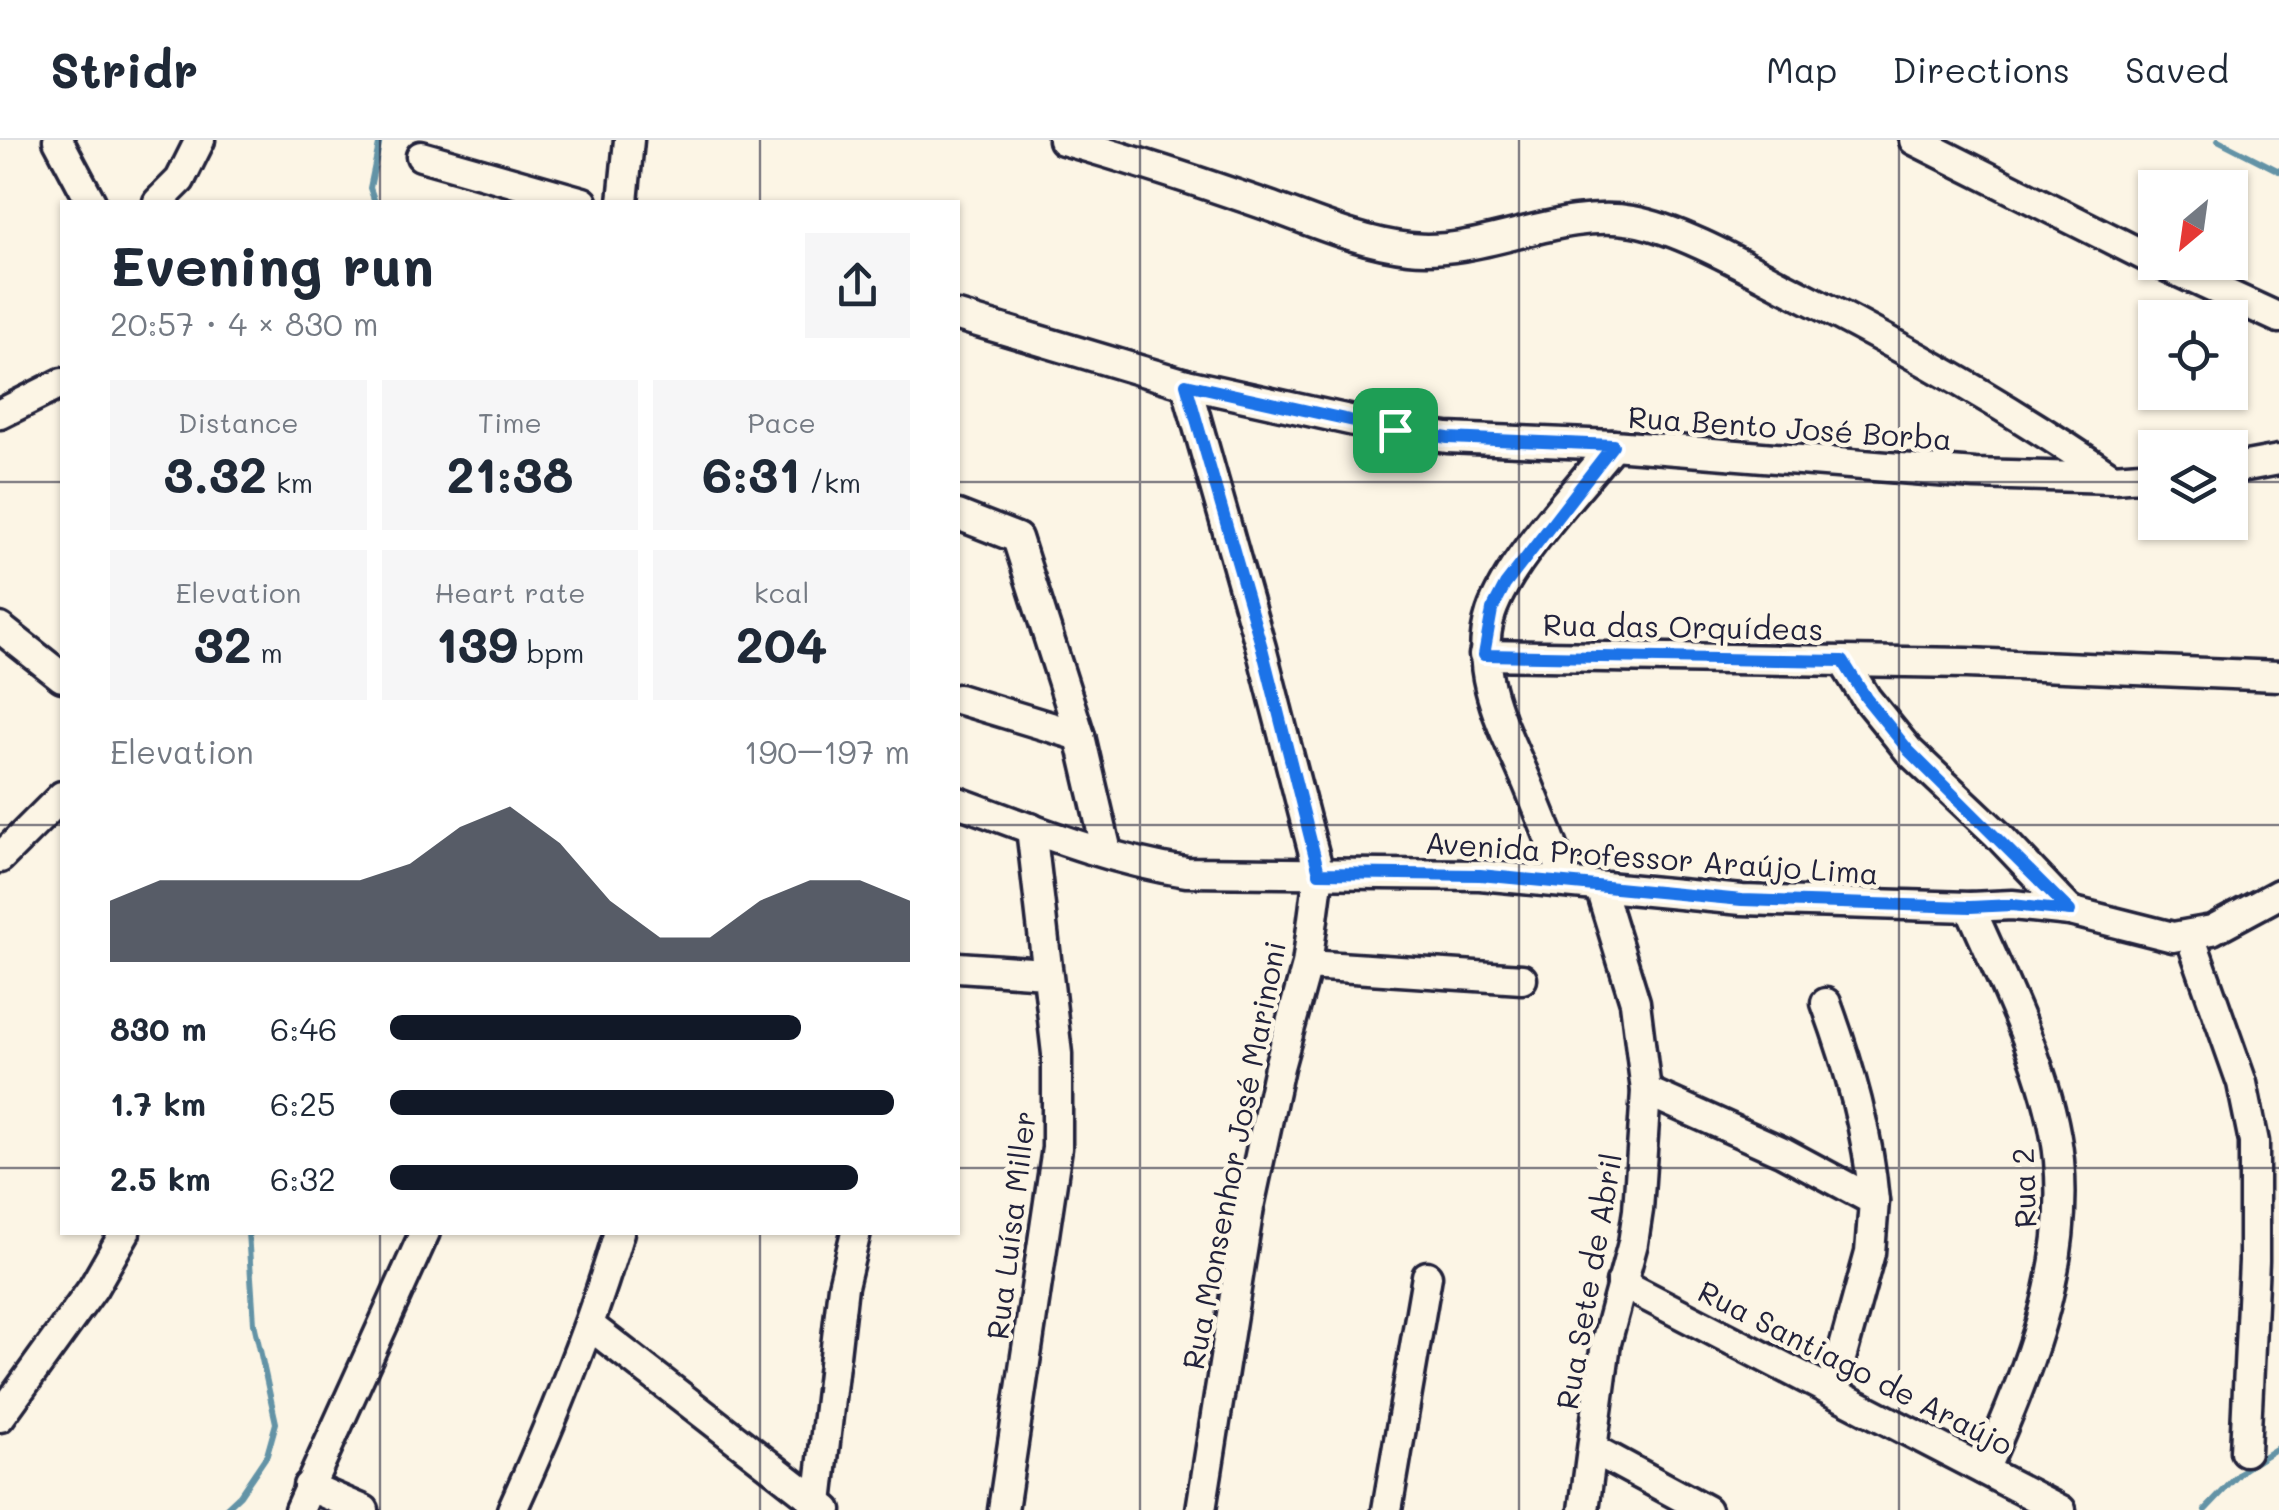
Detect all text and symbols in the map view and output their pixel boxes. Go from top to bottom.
text: Stridr [50,38,198,100]
text: Map [1766,46,1837,92]
text: Directions [1892,46,2070,92]
text: Saved [2125,46,2229,92]
north arrow [2138,170,2248,280]
map controls [2138,170,2248,540]
text: Evening run [110,228,434,300]
button: share [805,233,910,338]
button: locate [2138,300,2248,410]
text: 20:57 · 4 × 830 m [110,302,379,344]
pin [1353,388,1438,473]
street label: Rua Bento José Borba [1627,396,1953,458]
icon: arrive [1368,403,1423,458]
text: Distance [178,404,299,440]
text: Time [478,404,542,440]
text: Pace [747,404,816,440]
button: layers [2138,430,2248,540]
text: 3.32 [164,440,267,506]
text: 21:38 [447,440,573,506]
text: 6:31 [702,440,800,506]
text: km [267,464,313,500]
text: /km [800,464,861,500]
text: Elevation [175,574,301,610]
text: Heart rate [434,574,586,610]
text: kcal [754,574,810,610]
street label: Rua das Orquídeas [1542,604,1824,648]
text: 32 [194,610,252,676]
text: 139 [436,610,518,676]
text: 204 [736,610,828,676]
text: m [252,634,283,670]
text: bpm [518,634,584,670]
text: Elevation [110,730,254,772]
text: 190–197 m [744,730,910,772]
street label: Avenida Professor Araújo Lima [1424,821,1880,893]
street label: Rua Monsenhor José Marinoni [1172,937,1294,1373]
text: 830 m [110,1007,207,1049]
text: 6:46 [270,1007,337,1049]
text: 1.7 km [110,1082,206,1124]
text: 6:25 [270,1082,336,1124]
street label: Rua Luísa Miller [976,1108,1044,1342]
street label: Rua 2 [2002,1147,2044,1229]
street label: Rua Sete de Abril [1546,1150,1630,1412]
text: 2.5 km [110,1157,211,1199]
text: 6:32 [270,1157,336,1199]
street label: Rua Santiago de Araújo [1692,1270,2020,1464]

